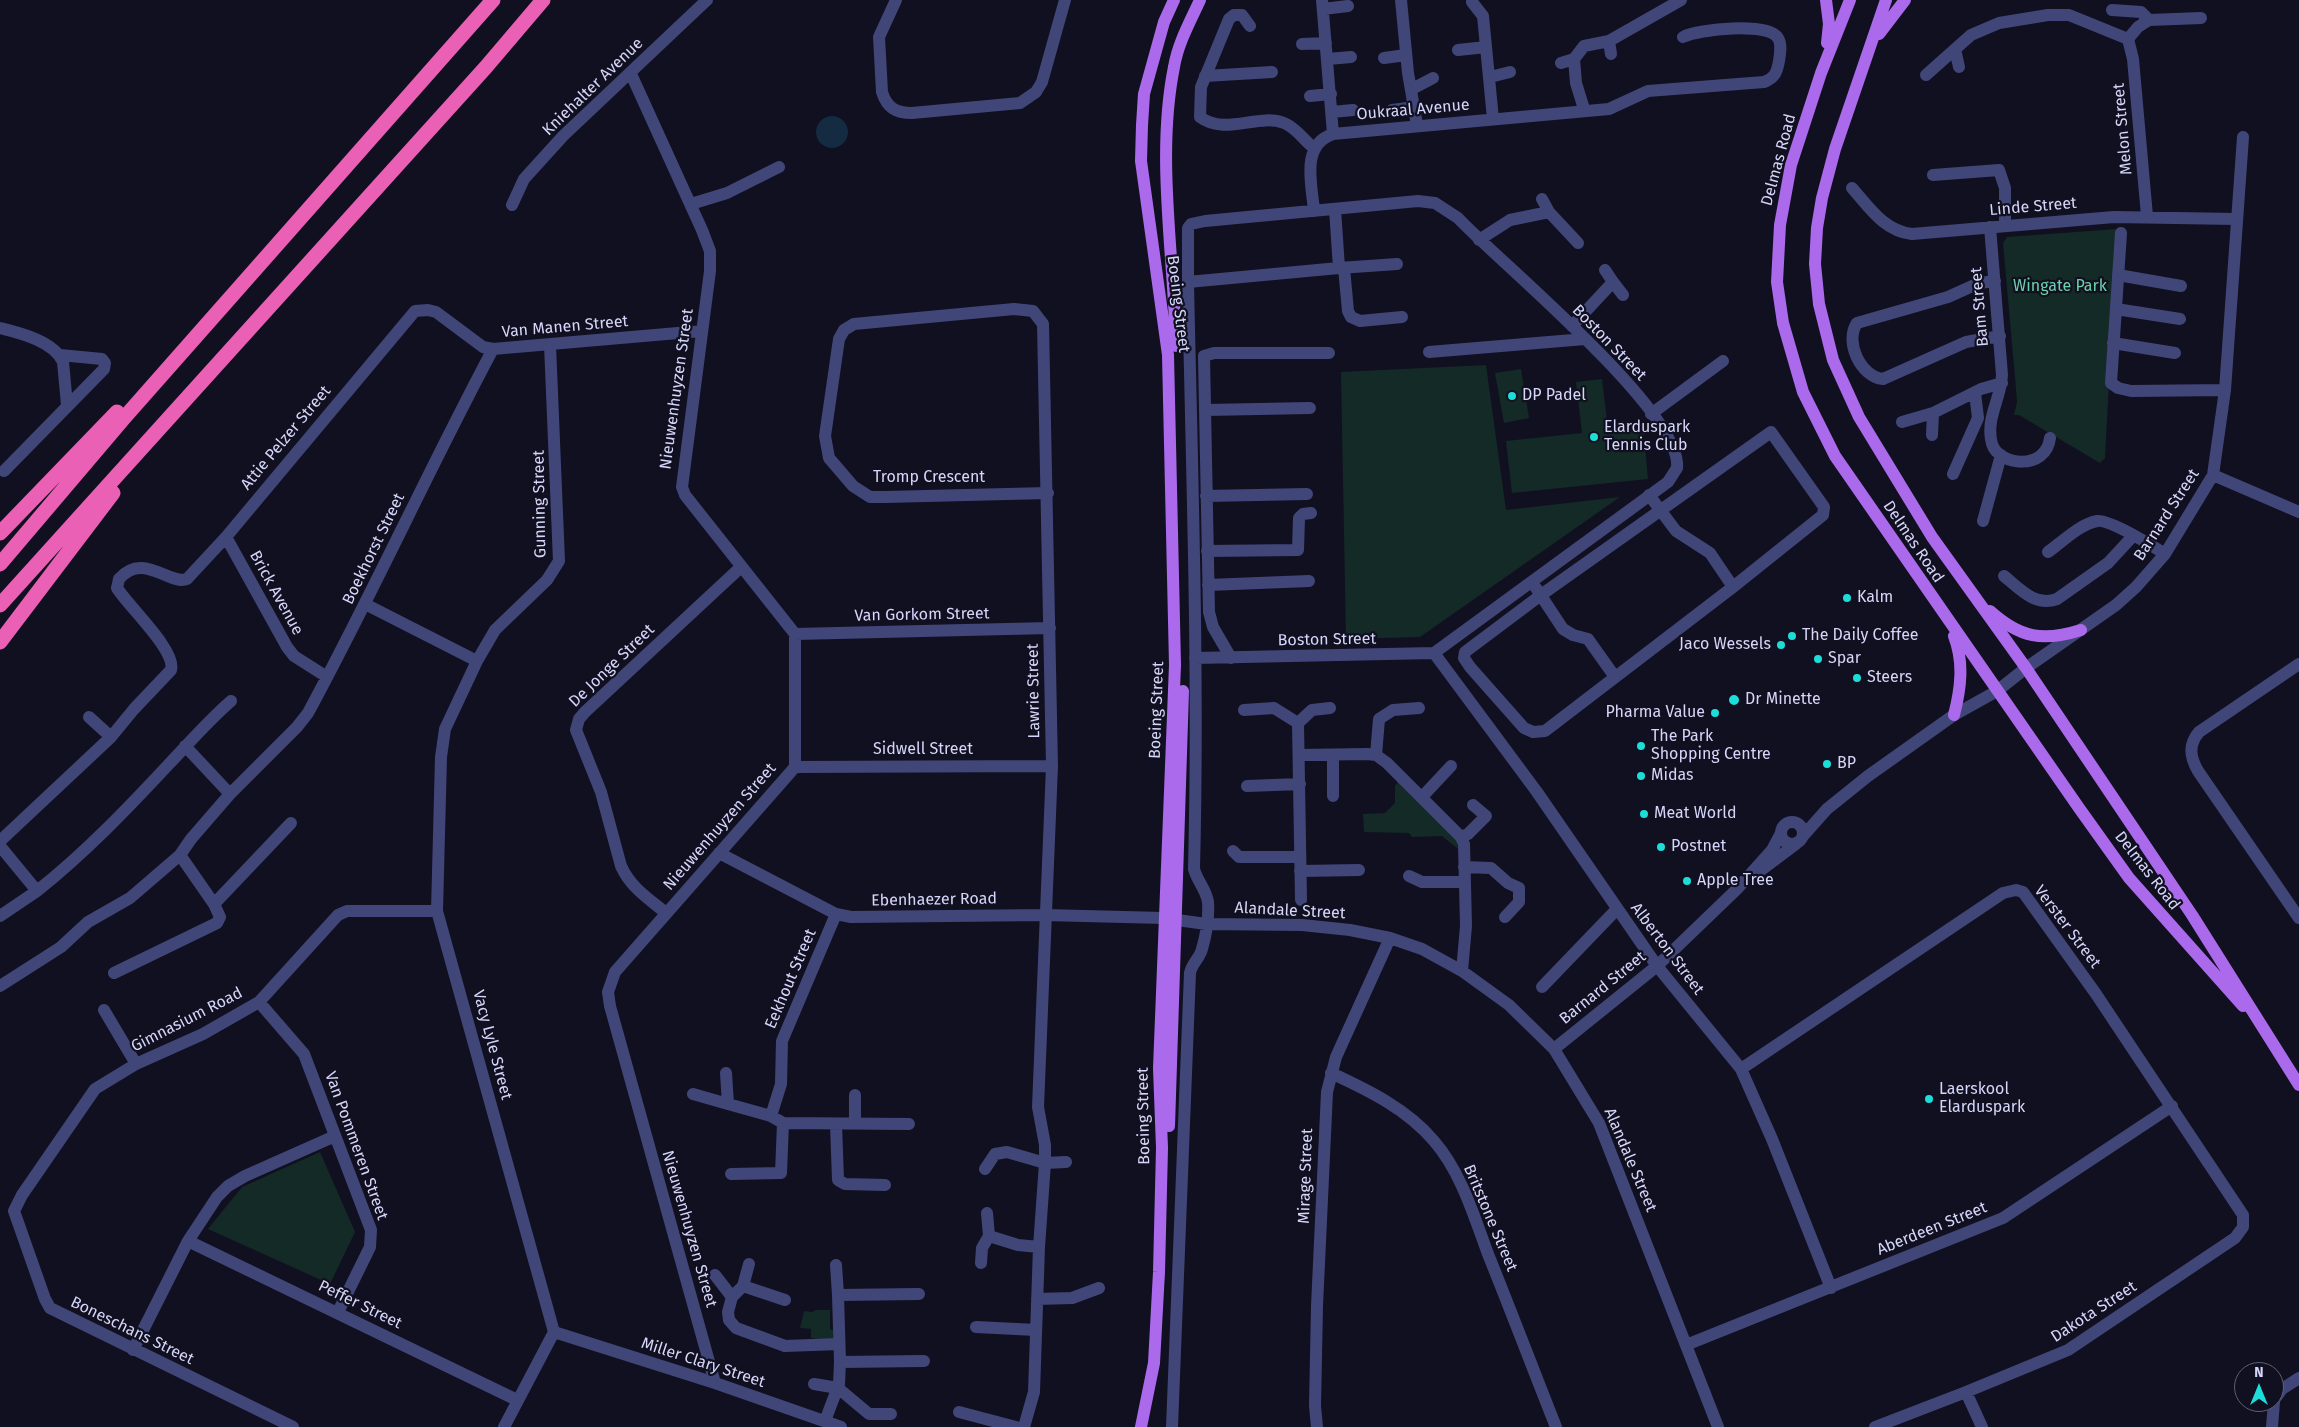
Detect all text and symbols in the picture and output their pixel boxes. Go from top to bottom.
street label: Kniehalter Avenue [539,34,647,140]
street label: Melon Street [2109,82,2137,176]
street label: Oukraal Avenue [1356,95,1470,125]
street label: Delmas Road [1757,112,1801,208]
street label: Linde Street [1988,194,2078,220]
street label: Boeing Street [1163,254,1193,354]
street label: Bam Street [1967,266,1993,348]
park label: Wingate Park [2013,277,2107,297]
street label: Boston Street [1568,301,1650,385]
street label: Nieuwenhuyzen Street [656,307,698,471]
street label: Van Manen Street [501,312,629,342]
street label: Attie Pelzer Street [237,382,335,494]
place label: DP Padel [1522,386,1586,406]
marker: DP Padel [1506,390,1518,402]
place label: Elarduspark Tennis Club [1604,418,1690,456]
marker: Elarduspark Tennis Club [1588,431,1600,443]
street label: Gunning Street [529,450,551,558]
street label: Barnard Street [2130,465,2204,565]
street label: Tromp Crescent [873,468,985,488]
street label: Boekhorst Street [339,490,409,608]
street label: Delmas Road [1879,497,1947,587]
street label: Brick Avenue [245,547,307,639]
place label: Kalm [1857,588,1893,608]
marker: Kalm [1841,592,1853,604]
street label: Van Gorkom Street [854,604,990,626]
street label: De Jonge Street [565,620,659,712]
place label: The Daily Coffee [1802,626,1919,646]
street label: Boston Street [1278,630,1376,650]
marker: The Daily Coffee [1786,630,1798,642]
place label: Jaco Wessels [1679,635,1771,655]
marker: Jaco Wessels [1775,639,1787,651]
street label: Lawrie Street [1024,643,1044,739]
place label: Spar [1828,649,1861,669]
marker: Spar [1812,653,1824,665]
street label: Boeing Street [1146,661,1168,759]
place label: Steers [1867,668,1912,688]
marker: Steers [1851,672,1863,684]
place label: Dr Minette [1745,690,1821,710]
marker: Dr Minette [1727,693,1741,707]
place label: Pharma Value [1606,703,1705,723]
marker: Pharma Value [1709,707,1721,719]
place label: The Park Shopping Centre [1651,727,1771,765]
street label: Sidwell Street [873,740,973,760]
marker: The Park Shopping Centre [1635,740,1647,752]
place label: BP [1837,754,1856,774]
marker: BP [1821,758,1833,770]
street label: Nieuwenhuyzen Street [660,759,780,895]
place label: Midas [1651,766,1694,786]
marker: Midas [1635,770,1647,782]
place label: Meat World [1654,804,1736,824]
marker: Meat World [1638,808,1650,820]
street label: Delmas Road [2110,828,2184,914]
place label: Postnet [1671,837,1726,857]
marker: Postnet [1655,841,1667,853]
place label: Apple Tree [1697,871,1774,891]
marker: Apple Tree [1681,875,1693,887]
street label: Verster Street [2030,882,2104,972]
street label: Ebenhaezer Road [871,889,997,911]
street label: Alandale Street [1234,899,1346,923]
street label: Alberton Street [1626,899,1708,999]
street label: Eekhout Street [761,926,821,1032]
street label: Barnard Street [1556,947,1650,1029]
street label: Gimnasium Road [128,984,246,1056]
street label: Vacy Lyle Street [468,988,516,1102]
street label: Boeing Street [1134,1067,1154,1165]
street label: Van Pommeren Street [320,1069,392,1223]
place label: Laerskool Elarduspark [1939,1080,2025,1118]
marker: Laerskool Elarduspark [1923,1093,1935,1105]
street label: Alandale Street [1599,1105,1661,1215]
street label: Mirage Street [1295,1128,1317,1224]
street label: Nieuwenhuyzen Street [657,1148,721,1310]
street label: Britstone Street [1459,1162,1521,1274]
street label: Aberdeen Street [1874,1198,1990,1260]
street label: Peffer Street [315,1277,405,1333]
street label: Dakota Street [2048,1277,2140,1347]
street label: Boneschans Street [67,1293,197,1369]
street label: Miller Clary Street [639,1334,767,1392]
north arrow [2234,1362,2284,1412]
text: N [2254,1364,2264,1381]

